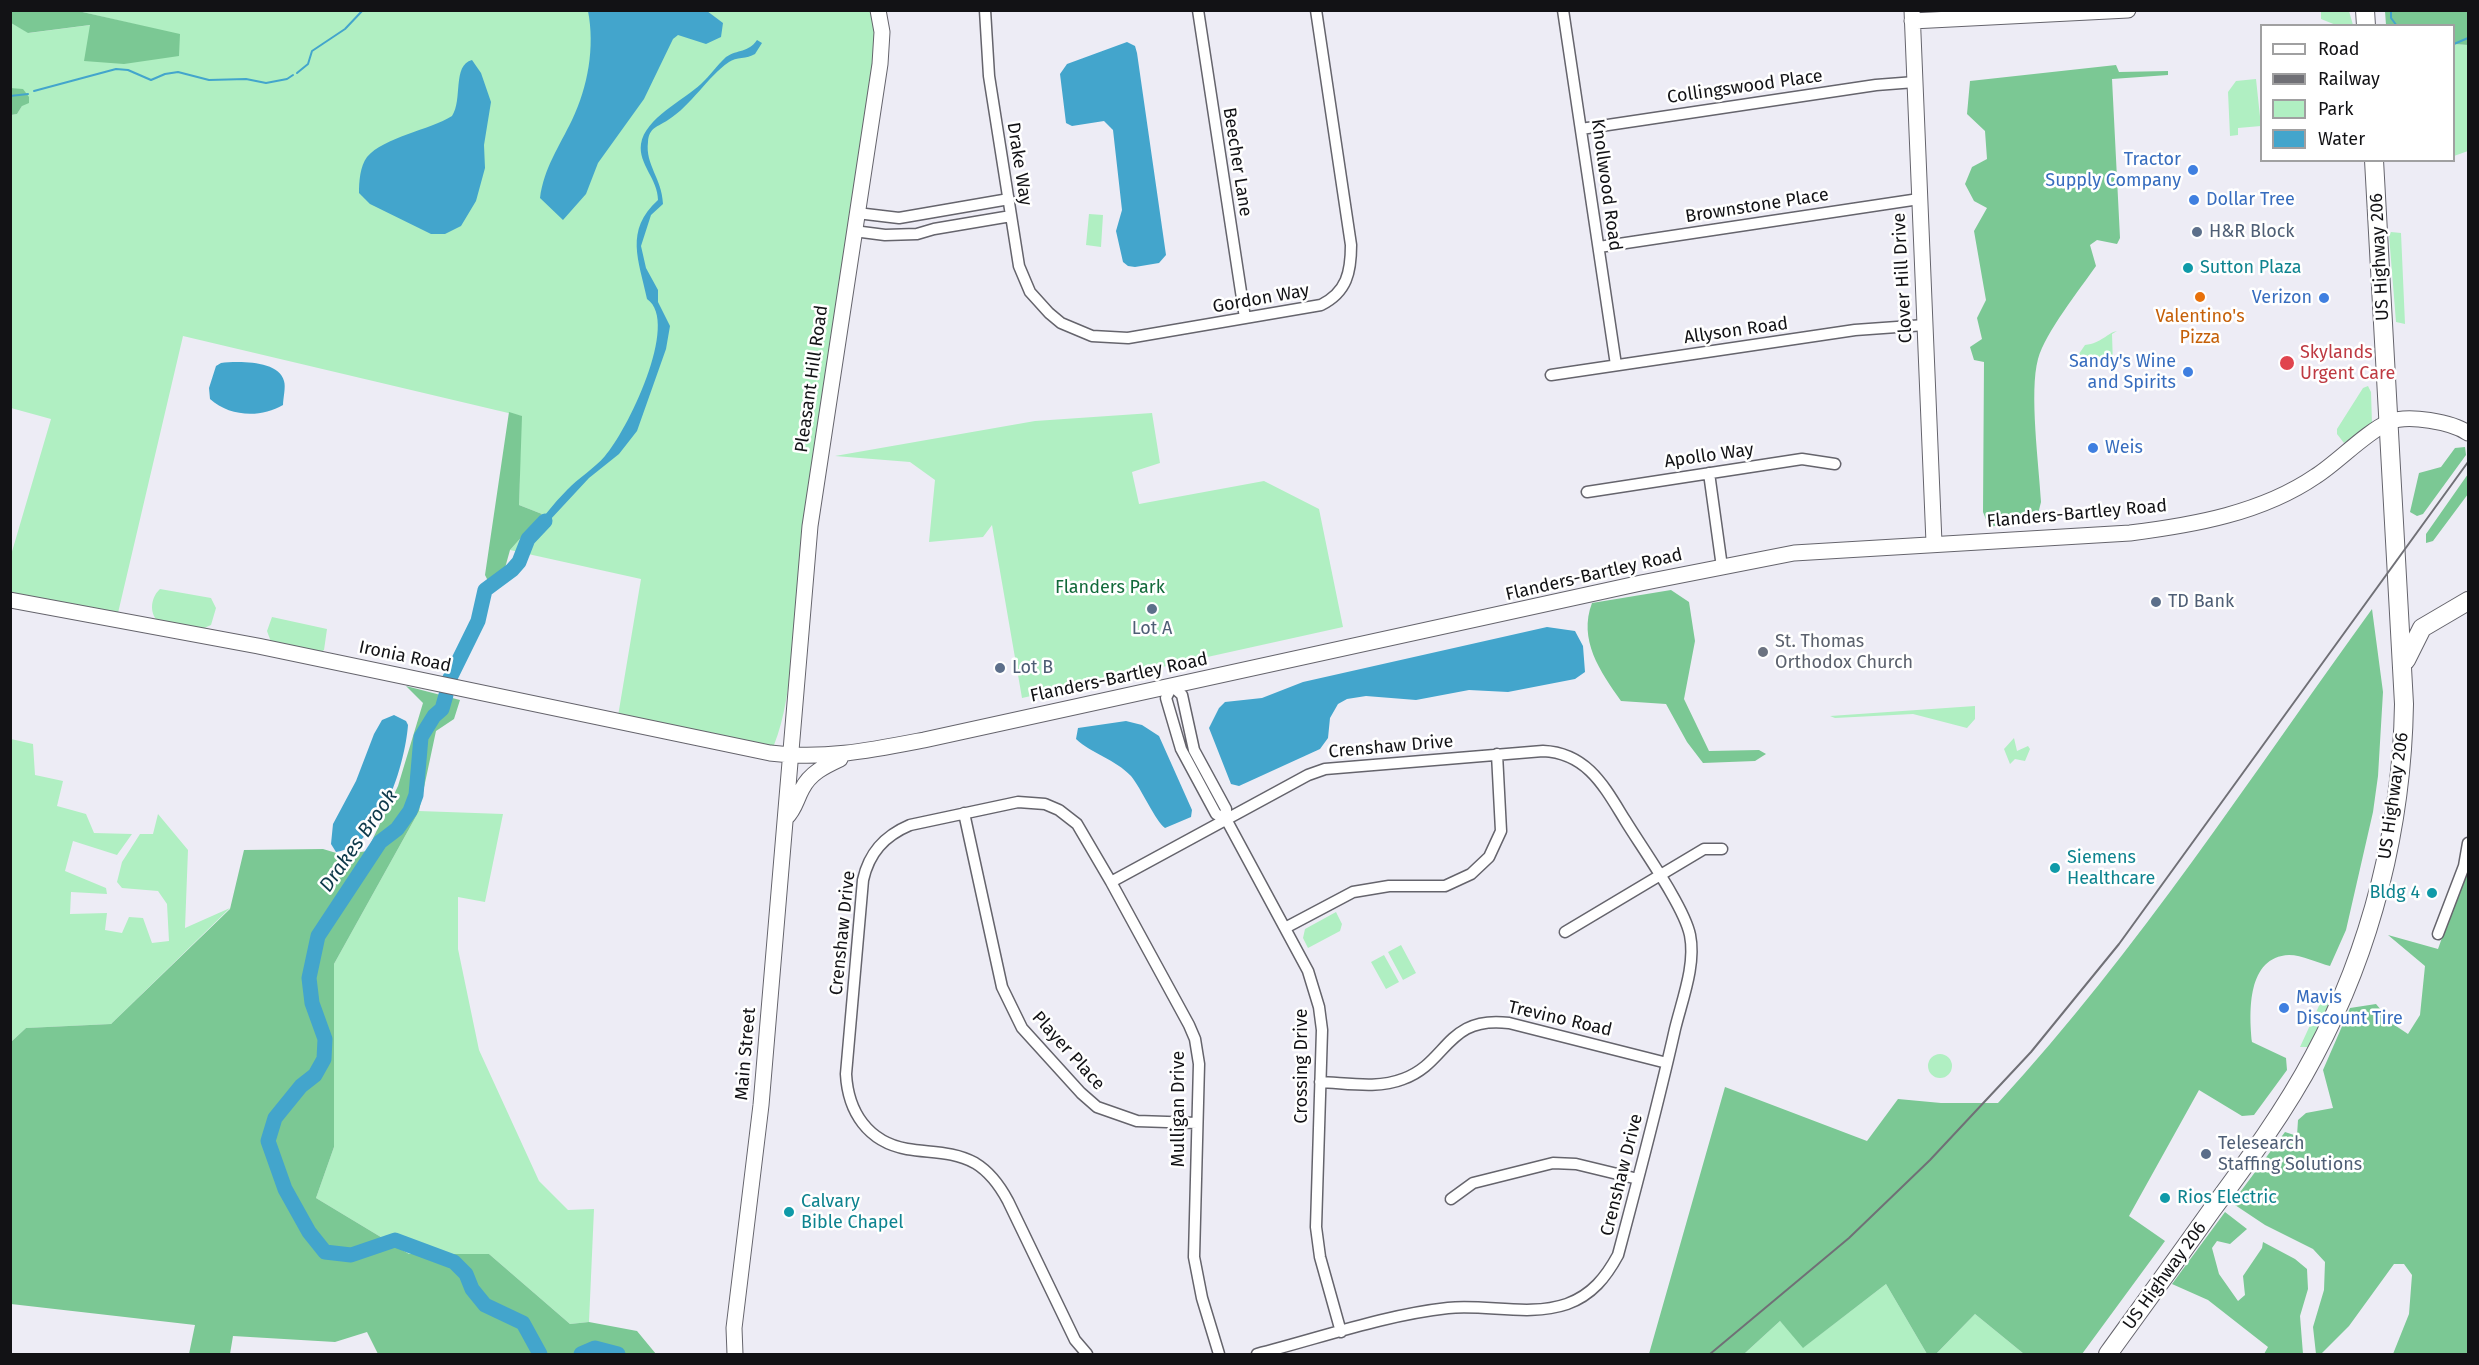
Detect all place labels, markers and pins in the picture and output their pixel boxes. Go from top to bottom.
place label: Tractor Supply Company [2045,149,2181,192]
marker: Tractor Supply Company [2186,163,2200,177]
place label: Dollar Tree [2206,189,2295,211]
marker: Dollar Tree [2187,193,2201,207]
place label: H&R Block [2209,221,2294,243]
marker: H&R Block [2190,225,2204,239]
place label: Sutton Plaza [2200,257,2301,279]
marker: Sutton Plaza [2181,261,2195,275]
place label: Verizon [2252,287,2312,309]
marker: Valentino's Pizza [2193,290,2207,304]
marker: Verizon [2317,291,2331,305]
place label: Valentino's Pizza [2155,306,2245,348]
place label: Skylands Urgent Care [2300,342,2395,385]
place label: Sandy's Wine and Spirits [2069,351,2176,394]
marker: Skylands Urgent Care [2278,354,2296,372]
marker: Sandy's Wine and Spirits [2181,365,2195,379]
place label: Weis [2105,437,2143,459]
marker: Weis [2086,441,2100,455]
place label: TD Bank [2168,591,2234,613]
marker: TD Bank [2149,595,2163,609]
marker: Lot A [1145,602,1159,616]
place label: Lot A [1132,618,1172,640]
place label: St. Thomas Orthodox Church [1775,631,1913,674]
marker: St. Thomas Orthodox Church [1756,645,1770,659]
place label: Lot B [1012,657,1053,679]
marker: Lot B [993,661,1007,675]
place label: Siemens Healthcare [2067,847,2155,890]
marker: Siemens Healthcare [2048,861,2062,875]
place label: Bldg 4 [2369,882,2420,904]
marker: Bldg 4 [2425,886,2439,900]
place label: Mavis Discount Tire [2296,987,2403,1030]
marker: Mavis Discount Tire [2277,1001,2291,1015]
place label: Telesearch Staffing Solutions [2218,1133,2362,1176]
marker: Telesearch Staffing Solutions [2199,1147,2213,1161]
place label: Rios Electric [2177,1187,2277,1209]
place label: Calvary Bible Chapel [801,1191,903,1234]
marker: Rios Electric [2158,1191,2172,1205]
marker: Calvary Bible Chapel [782,1205,796,1219]

